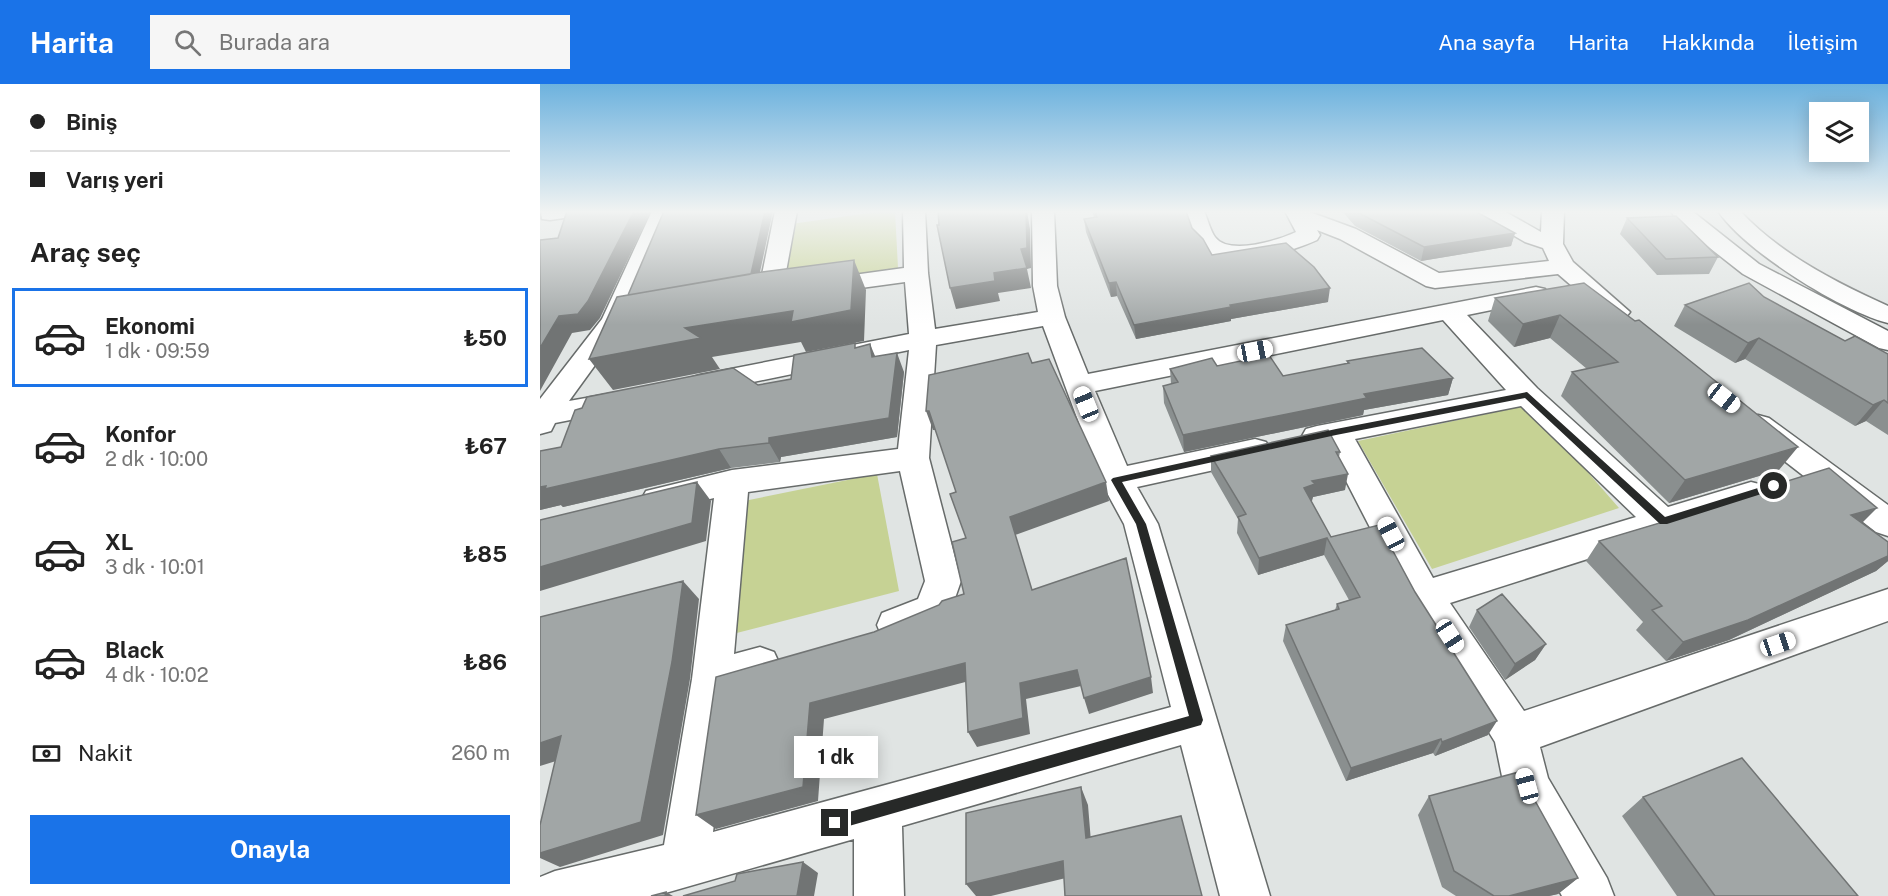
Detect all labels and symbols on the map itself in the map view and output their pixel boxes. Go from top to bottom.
car [1236,339,1274,363]
car [1704,380,1744,416]
car [1071,384,1101,424]
route start [1760,472,1787,499]
car [1375,514,1407,554]
car [1433,616,1467,656]
car [1758,630,1798,658]
callout: 1 dk [793,736,877,778]
car [1514,766,1540,806]
route end [821,809,848,836]

